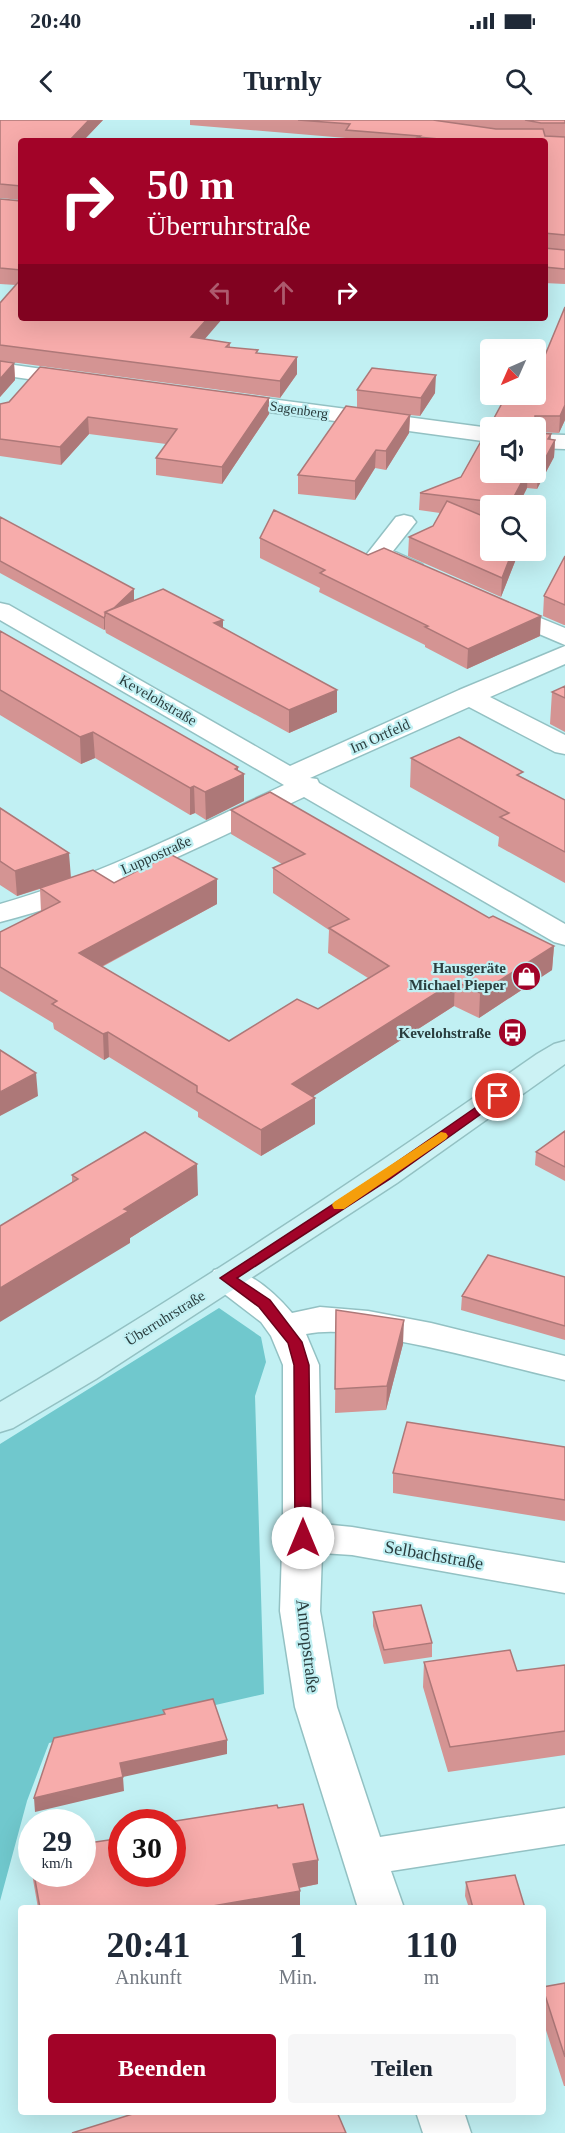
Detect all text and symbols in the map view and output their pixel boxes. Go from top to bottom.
text: 20:40 [30,8,81,33]
icon: back [30,65,63,98]
icon: search [502,65,535,98]
text: Turnly [243,66,322,96]
icon: right [48,162,126,240]
text: 50 m [147,162,235,208]
text: Überruhrstraße [147,211,310,241]
icon: left [204,276,237,309]
icon: ahead [267,276,300,309]
icon: right [330,276,363,309]
north arrow [480,339,546,405]
map controls [480,339,546,561]
street label: Sagenberg [269,398,329,422]
button: sound [480,417,546,483]
button: search [480,495,546,561]
street label: Kevelohstraße [116,671,200,729]
street label: Im Ortfeld [348,716,413,756]
street label: Luppostraße [118,832,194,878]
place label: Hausgeräte Michael Pieper [409,960,506,993]
shop icon: Hausgeräte Michael Pieper [511,961,543,993]
bus stop icon: Kevelohstraße [496,1017,528,1049]
place label: Kevelohstraße [399,1025,491,1041]
pin [472,1070,523,1121]
icon: arrive [481,1079,514,1112]
street label: Überruhrstraße [122,1287,208,1349]
position arrow [271,1506,335,1570]
street label: Selbachstraße [383,1536,485,1574]
street label: Antropstraße [292,1598,324,1694]
speed limit sign: 30 [108,1809,186,1887]
text: 29 [42,1824,72,1857]
text: km/h [42,1855,72,1871]
text: 20:41 [106,1925,190,1965]
text: 1 [289,1925,307,1965]
text: 110 [406,1925,458,1965]
text: Ankunft [115,1966,182,1988]
text: Min. [279,1966,317,1988]
text: m [424,1966,439,1988]
button: Beenden [48,2034,276,2103]
button: Teilen [288,2034,516,2103]

